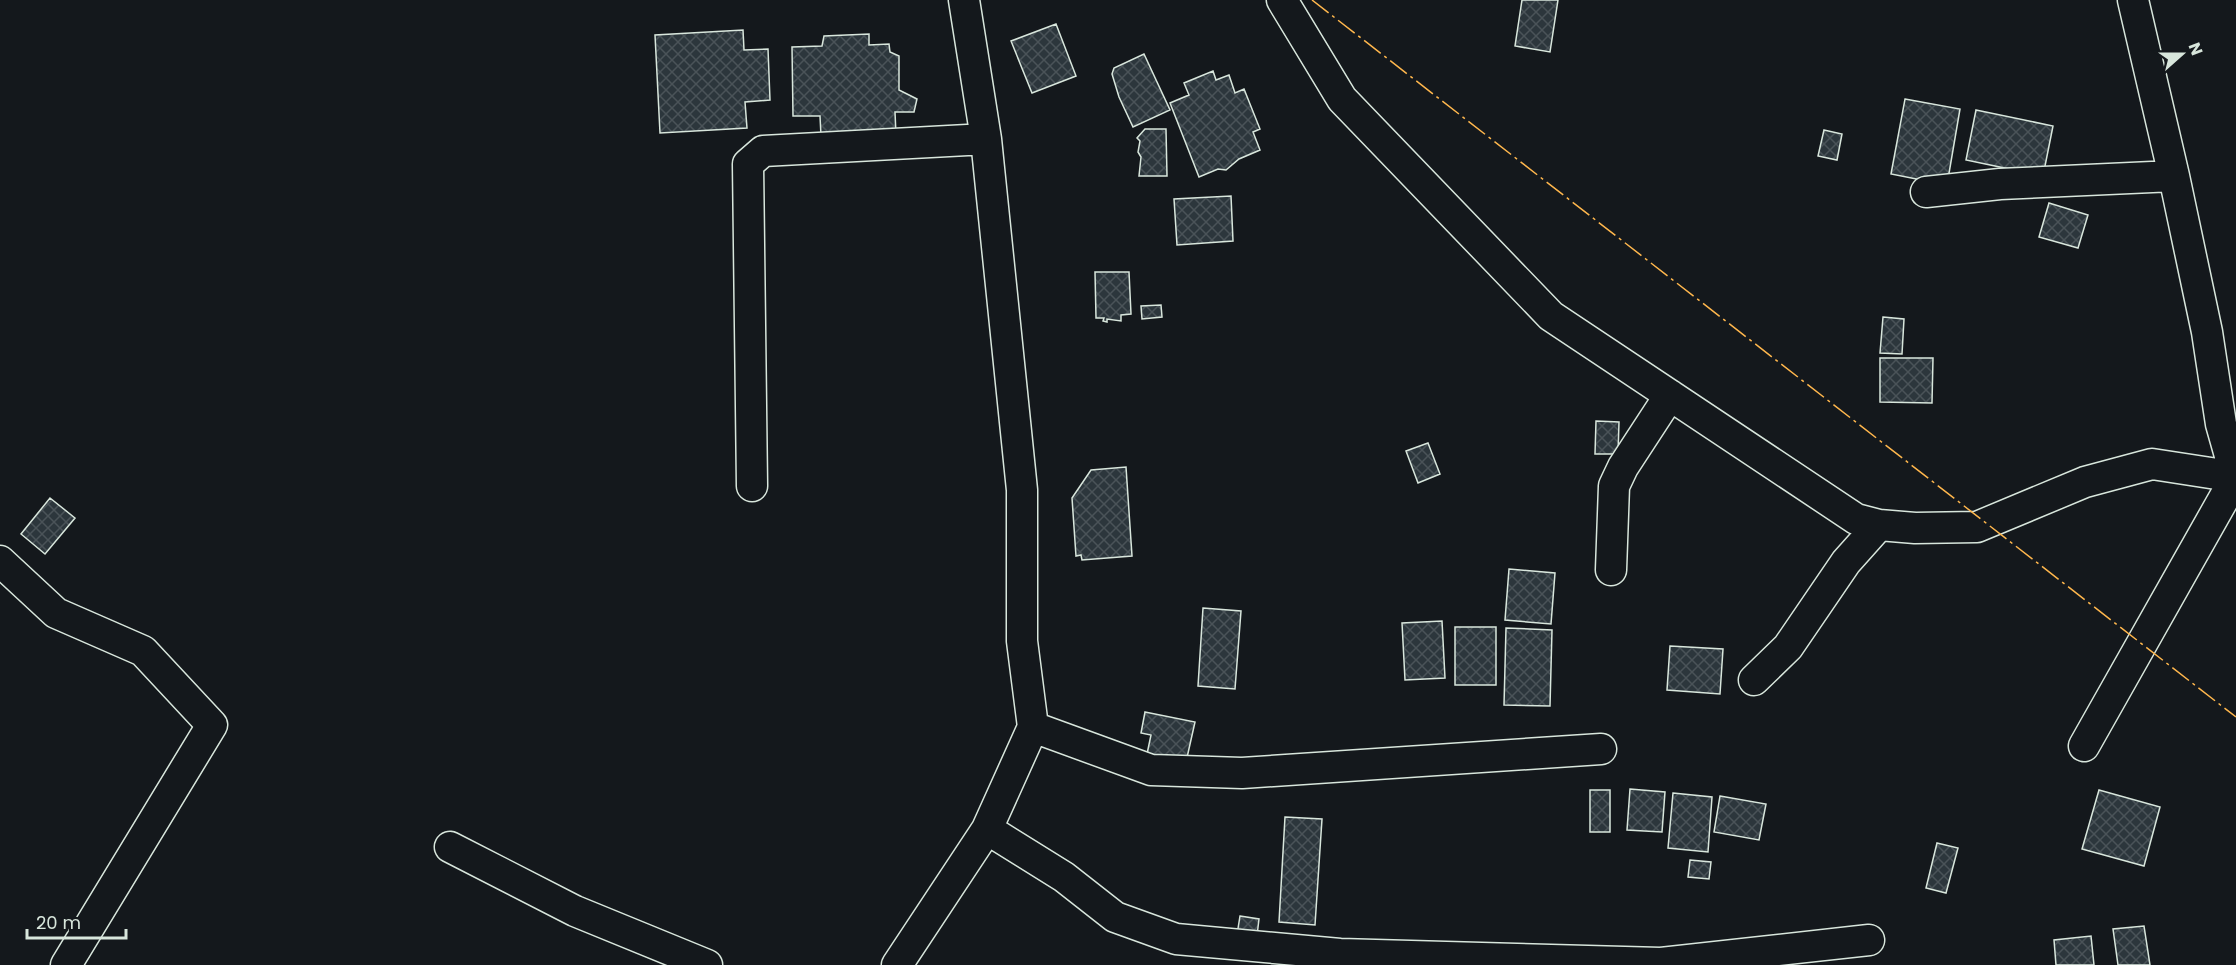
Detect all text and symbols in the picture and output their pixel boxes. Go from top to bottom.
north arrow [2152,24,2212,84]
text: N [2183,39,2208,59]
scale bar [27,902,126,940]
text: 20 m [36,910,81,935]

